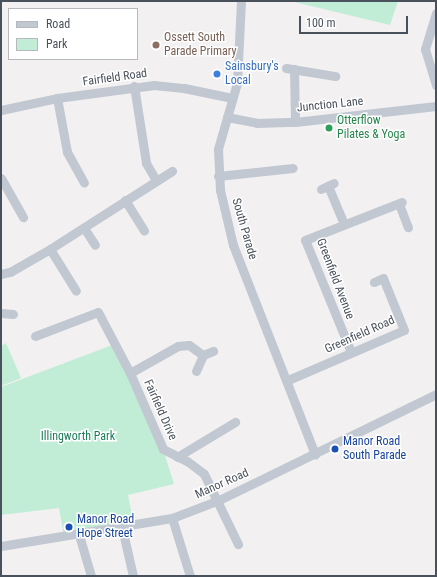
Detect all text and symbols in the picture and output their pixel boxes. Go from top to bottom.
legend [8,8,138,60]
scale bar [301,8,410,34]
text: 100 m [306,16,336,30]
text: Road [46,17,70,31]
place label: Ossett South Parade Primary [164,31,236,59]
text: Park [46,37,67,51]
marker: Ossett South Parade Primary [151,40,161,50]
place label: Sainsbury's Local [225,60,279,88]
street label: Fairfield Road [82,66,148,90]
marker: Sainsbury's Local [212,69,222,79]
street label: Junction Lane [296,94,364,116]
place label: Otterflow Pilates & Yoga [337,114,405,142]
marker: Otterflow Pilates & Yoga [324,123,334,133]
street label: South Parade [228,197,260,261]
street label: Greenfield Avenue [313,237,357,321]
street label: Greenfield Road [323,313,397,357]
street label: Fairfield Drive [140,378,180,442]
park label: Illingworth Park [41,430,115,444]
place label: Manor Road South Parade [343,435,406,463]
marker: Manor Road South Parade [330,444,340,454]
street label: Manor Road [193,466,251,502]
place label: Manor Road Hope Street [77,513,134,541]
marker: Manor Road Hope Street [64,522,74,532]

